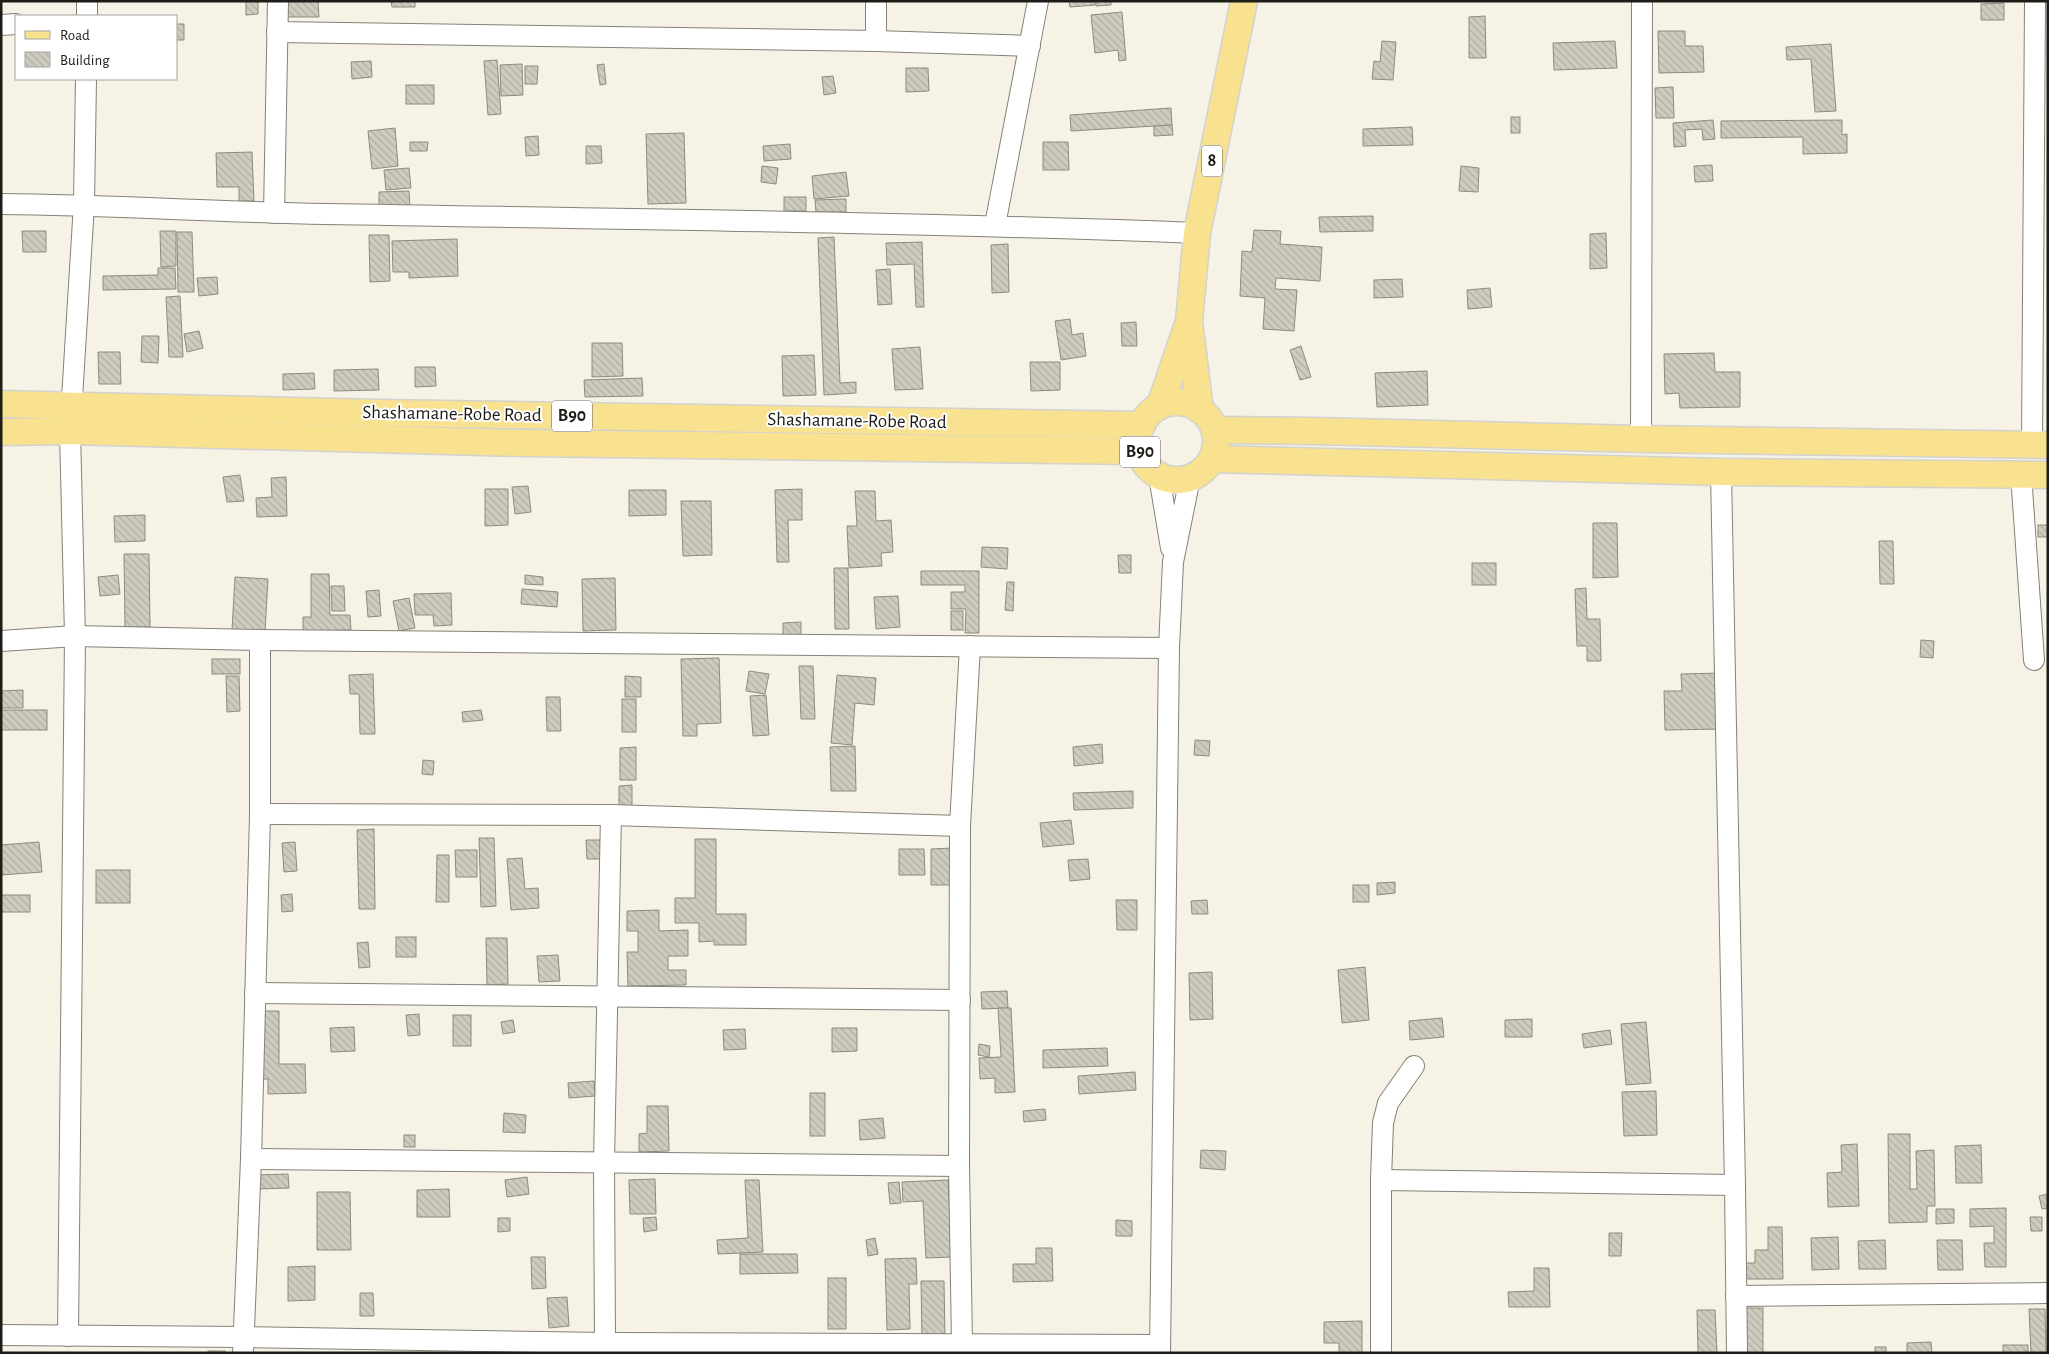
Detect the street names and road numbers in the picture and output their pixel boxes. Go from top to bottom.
road number: 8 [1202,146,1222,177]
road number: B90 [552,401,592,432]
street label: Shashamane-Robe Road [362,403,542,425]
street label: Shashamane-Robe Road [767,410,947,432]
road number: B90 [1120,437,1160,468]

